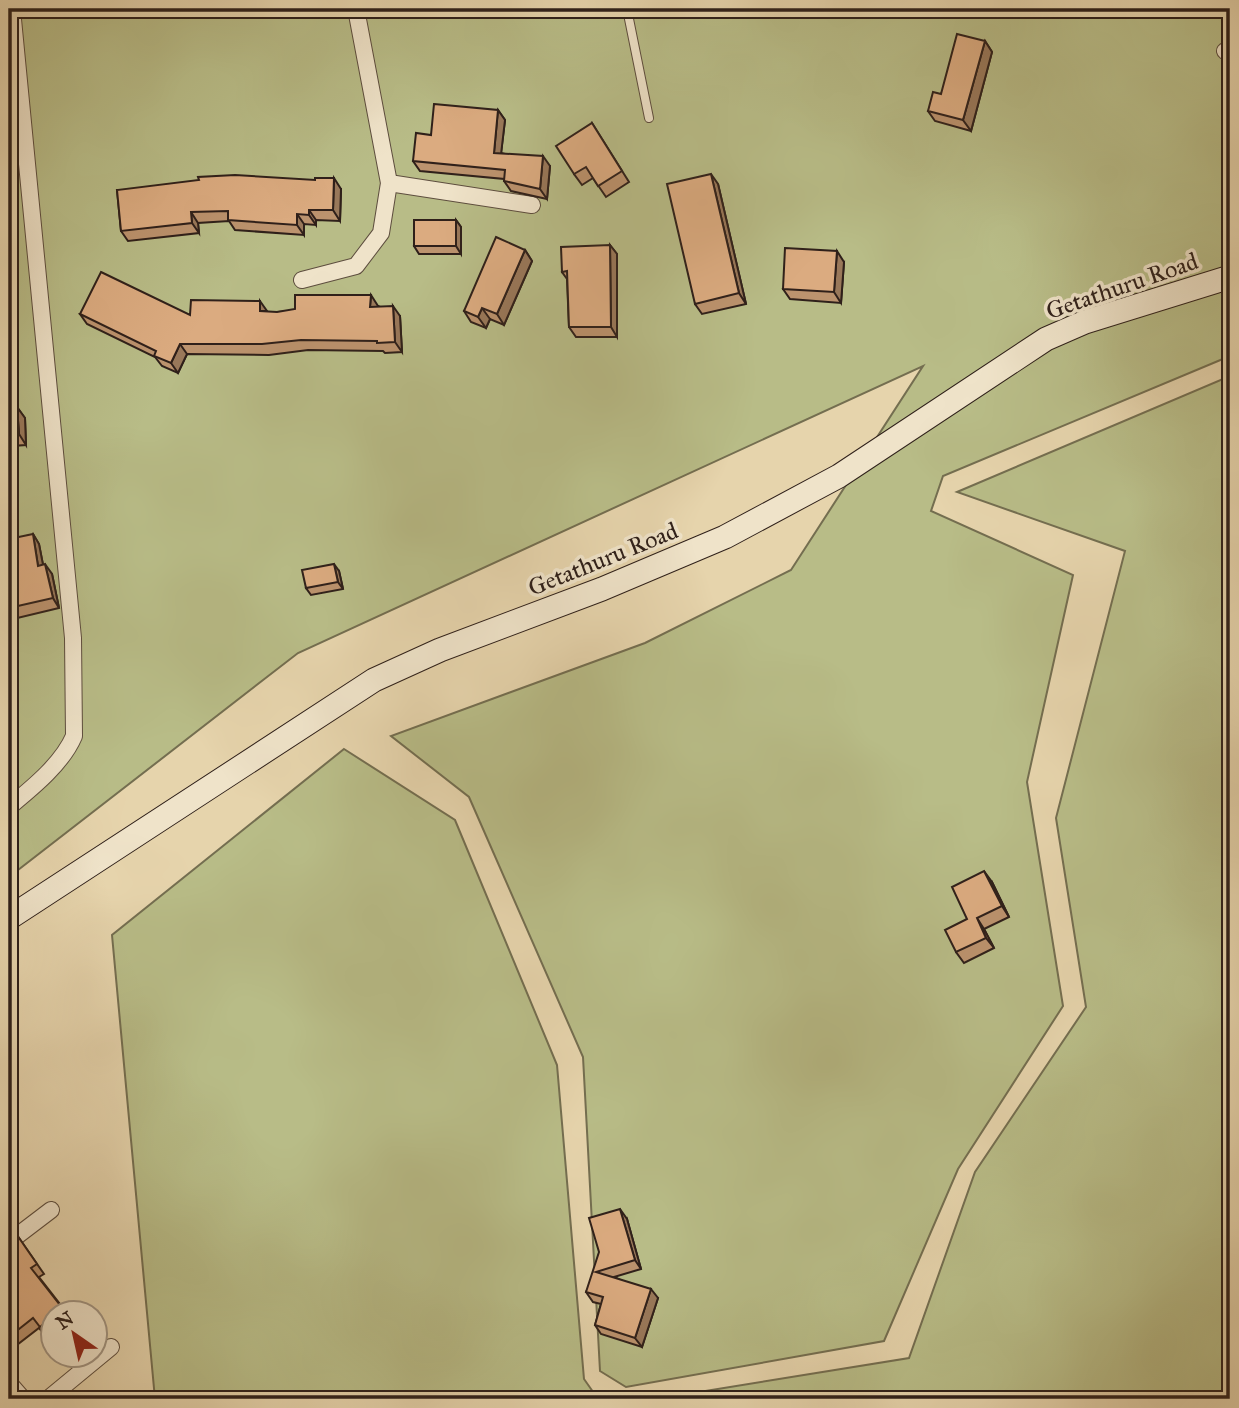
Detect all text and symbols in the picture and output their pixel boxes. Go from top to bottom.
street label: Getathuru Road [1042,246,1202,326]
street label: Getathuru Road [524,515,682,603]
north arrow [38,1300,108,1370]
text: N [52,1306,78,1334]

